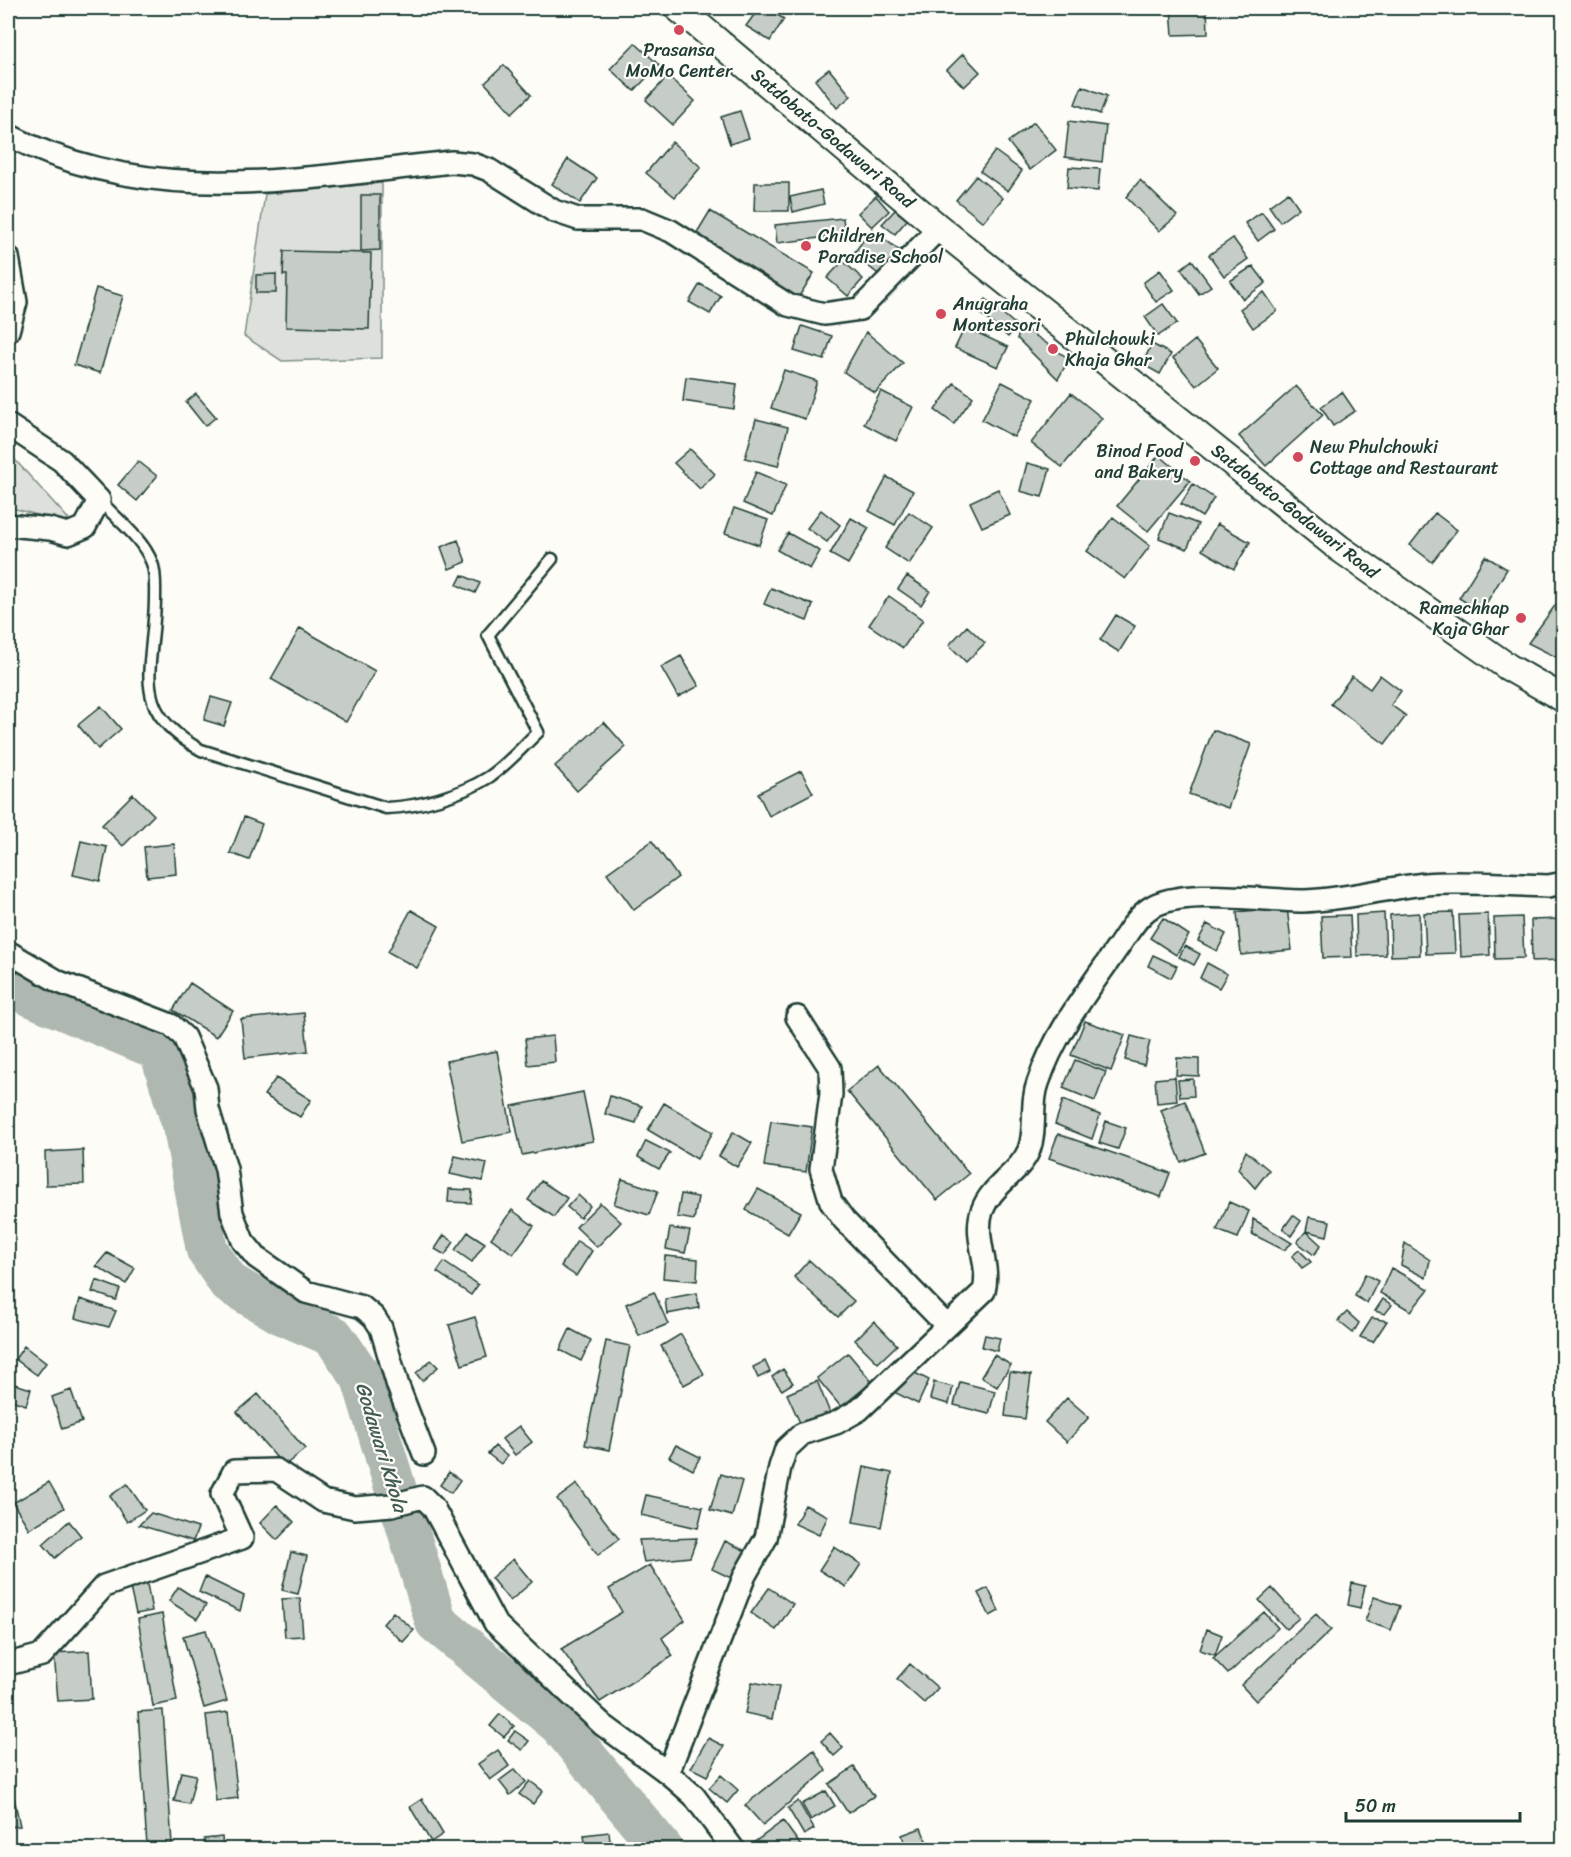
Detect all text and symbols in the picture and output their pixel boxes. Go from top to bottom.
marker: Prasansa MoMo Center [672,23,686,37]
place label: Prasansa MoMo Center [626,34,734,87]
street label: Satdobato-Godawari Road [744,59,924,218]
place label: Children Paradise School [818,220,944,273]
marker: Children Paradise School [799,239,813,253]
place label: Anugraha Montessori [952,288,1042,341]
marker: Anugraha Montessori [934,307,948,321]
place label: Phulchowki Khaja Ghar [1065,323,1156,376]
marker: Phulchowki Khaja Ghar [1046,342,1060,356]
place label: New Phulchowki Cottage and Restaurant [1310,431,1499,484]
place label: Binod Food and Bakery [1095,435,1185,488]
street label: Satdobato-Godawari Road [1204,435,1387,588]
marker: New Phulchowki Cottage and Restaurant [1291,450,1305,464]
marker: Binod Food and Bakery [1188,454,1202,468]
place label: Ramechhap Kaja Ghar [1420,592,1511,645]
marker: Ramechhap Kaja Ghar [1514,611,1528,625]
water label: Godawari Khola [345,1378,418,1518]
scale bar [1346,1785,1520,1823]
text: 50 m [1355,1790,1396,1822]

